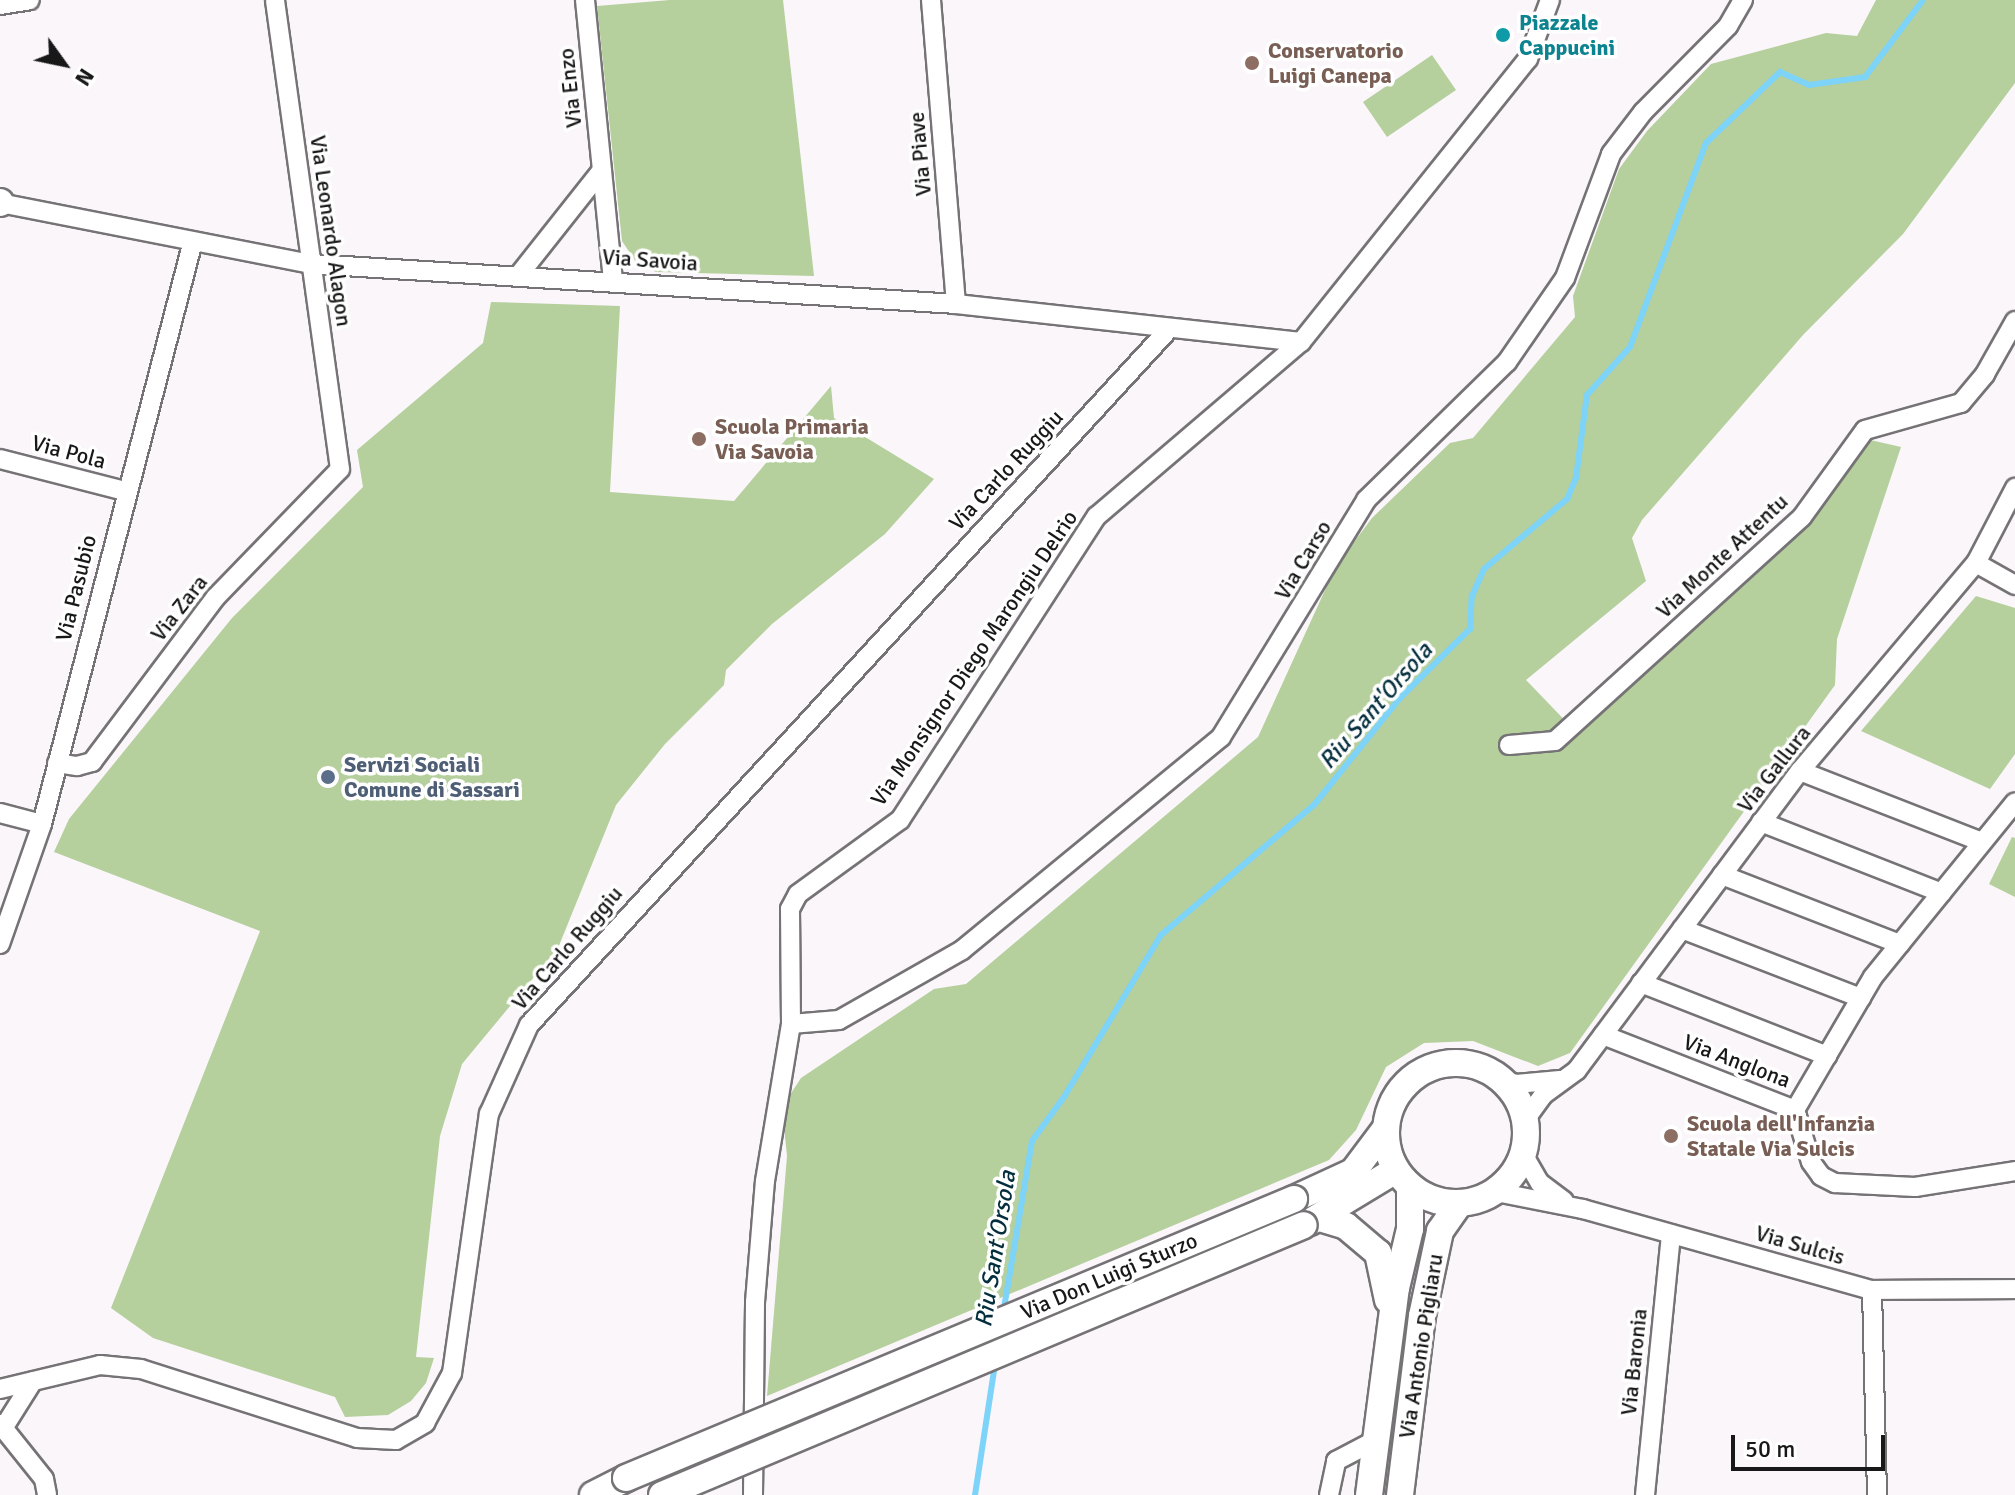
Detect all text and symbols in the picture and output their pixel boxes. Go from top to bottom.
place label: Piazzale Cappucini [1519,9,1615,60]
north arrow [24,24,104,104]
marker: Piazzale Cappucini [1494,26,1512,44]
place label: Conservatorio Luigi Canepa [1268,37,1403,88]
street label: Via Enzo [553,47,587,129]
marker: Conservatorio Luigi Canepa [1243,54,1261,72]
text: N [69,64,100,91]
street label: Via Piave [903,111,937,197]
street label: Via Leonardo Alagon [305,134,357,328]
street label: Via Savoia [601,243,699,277]
street label: Via Carlo Ruggiu [943,404,1069,536]
place label: Scuola Primaria Via Savoia [715,413,869,464]
street label: Via Pola [29,429,109,475]
marker: Scuola Primaria Via Savoia [690,430,708,448]
street label: Via Monte Attentu [1651,488,1793,624]
street label: Via Monsignor Diego Marongiu Delrio [865,505,1083,811]
street label: Via Carso [1269,515,1337,605]
street label: Via Pasubio [50,532,102,644]
street label: Via Zara [145,570,213,646]
water label: Riu Sant'Orsola [1313,637,1439,775]
street label: Via Gallura [1732,720,1816,818]
place label: Servizi Sociali Comune di Sassari [344,751,520,802]
marker: Servizi Sociali Comune di Sassari [319,768,337,786]
street label: Via Carlo Ruggiu [506,881,628,1015]
street label: Via Anglona [1680,1029,1794,1093]
place label: Scuola dell'Infanzia Statale Via Sulcis [1687,1110,1875,1162]
marker: Scuola dell'Infanzia Statale Via Sulcis [1662,1127,1680,1145]
water label: Riu Sant'Orsola [969,1169,1023,1329]
street label: Via Sulcis [1752,1220,1848,1270]
street label: Via Don Luigi Sturzo [1017,1227,1201,1325]
street label: Via Antonio Pigliaru [1393,1252,1449,1440]
street label: Via Baronia [1615,1307,1653,1417]
scale bar [1735,1419,1889,1469]
text: 50 m [1745,1434,1795,1464]

